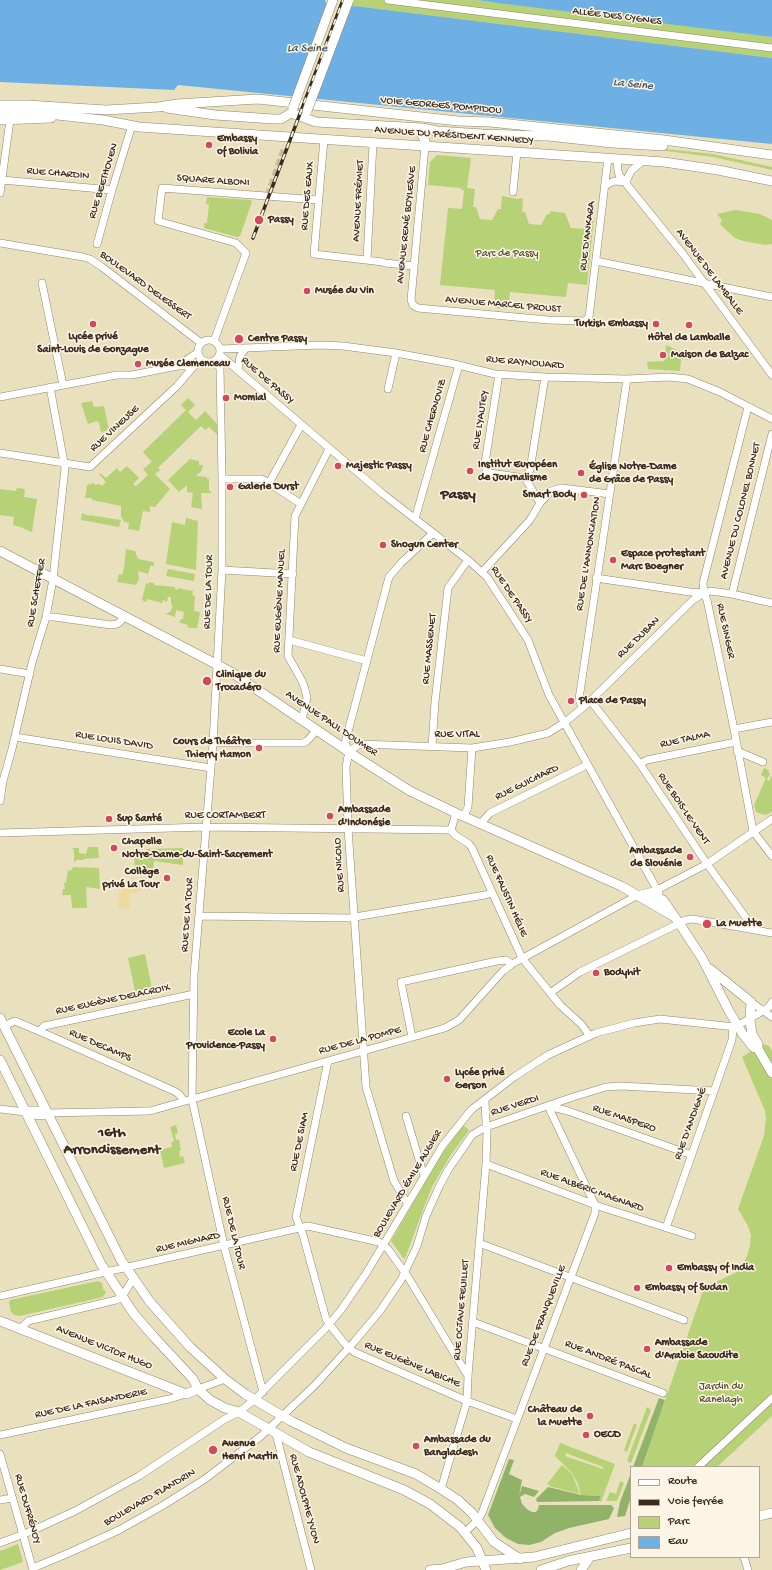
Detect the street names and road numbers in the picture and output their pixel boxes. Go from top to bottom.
street label: ALLÉE DES CYGNES [572,5,662,29]
street label: VOIE GEORGES POMPIDOU [380,94,502,118]
street label: AVENUE DU PRÉSIDENT KENNEDY [374,124,534,148]
street label: RUE BEETHOVEN [86,142,122,220]
street label: AVENUE FRÉMIET [350,160,368,242]
street label: RUE DES EAUX [298,161,318,231]
street label: RUE CHARDIN [26,165,90,183]
street label: AVENUE RENÉ BOYLESVE [394,166,420,284]
street label: SQUARE ALBONI [176,172,250,190]
street label: RUE D'ANKARA [577,200,599,272]
street label: AVENUE DE LAMBALLE [672,226,746,318]
street label: BOULEVARD DELESSERT [97,248,193,324]
street label: AVENUE MARCEL PROUST [445,293,561,317]
street label: RUE RAYNOUARD [485,353,565,373]
street label: RUE DE PASSY [238,354,296,408]
street label: RUE CHERNOVIZ [416,378,450,454]
street label: RUE LYAUTEY [470,389,492,451]
street label: RUE VINEUSE [88,403,142,455]
street label: AVENUE DU COLONEL BONNET [718,441,764,581]
street label: RUE DE L'ANNONCIATION [573,496,605,612]
street label: RUE EUGÈNE MANUEL [271,549,289,653]
street label: RUE DE LA TOUR [201,555,217,629]
street label: RUE SCHEFFER [24,558,50,628]
street label: RUE DE PASSY [487,564,535,626]
street label: RUE SINGER [713,602,737,660]
street label: RUE MASSENET [420,613,440,685]
street label: RUE DUBAN [615,614,663,662]
street label: AVENUE PAUL DOUMER [282,688,380,760]
street label: RUE LOUIS DAVID [74,728,154,754]
street label: RUE VITAL [434,728,480,742]
street label: RUE TALMA [659,728,711,752]
street label: RUE GUICHARD [493,762,561,804]
street label: RUE BOIS-LE-VENT [654,771,712,847]
street label: RUE CORTAMBERT [185,809,265,823]
street label: RUE NICOLO [332,837,348,893]
street label: RUE FAUSTIN HÉLIE [482,853,530,939]
street label: RUE DE LA TOUR [179,877,197,953]
street label: RUE EUGÈNE DELACROIX [55,981,171,1019]
street label: RUE DE LA POMPE [317,1024,403,1058]
street label: RUE DECAMPS [67,1026,133,1066]
street label: RUE D'ANDIGNÉ [672,1086,710,1162]
street label: RUE VERDI [489,1092,541,1120]
street label: RUE MASPERO [591,1102,657,1136]
street label: RUE DE SIAM [287,1111,313,1173]
street label: BOULEVARD ÉMILE AUGIER [371,1128,445,1240]
street label: RUE ALBÉRIC MAGNARD [538,1166,646,1216]
street label: RUE DE LA TOUR [218,1195,248,1271]
street label: RUE MIGNARD [155,1229,221,1257]
street label: RUE OCTAVE FEUILLET [451,1259,473,1361]
street label: RUE DE FRANQUEVILLE [519,1263,569,1369]
street label: AVENUE VICTOR HUGO [54,1323,154,1373]
street label: RUE ANDRÉ PASCAL [563,1337,653,1383]
street label: RUE EUGÈNE LABICHE [362,1339,462,1391]
street label: RUE DE LA FAISANDERIE [34,1386,148,1422]
street label: RUE ADOLPHE YVON [286,1453,322,1545]
street label: BOULEVARD FLANDRIN [102,1466,198,1530]
street label: RUE DUFRÉNOY [11,1472,43,1546]

